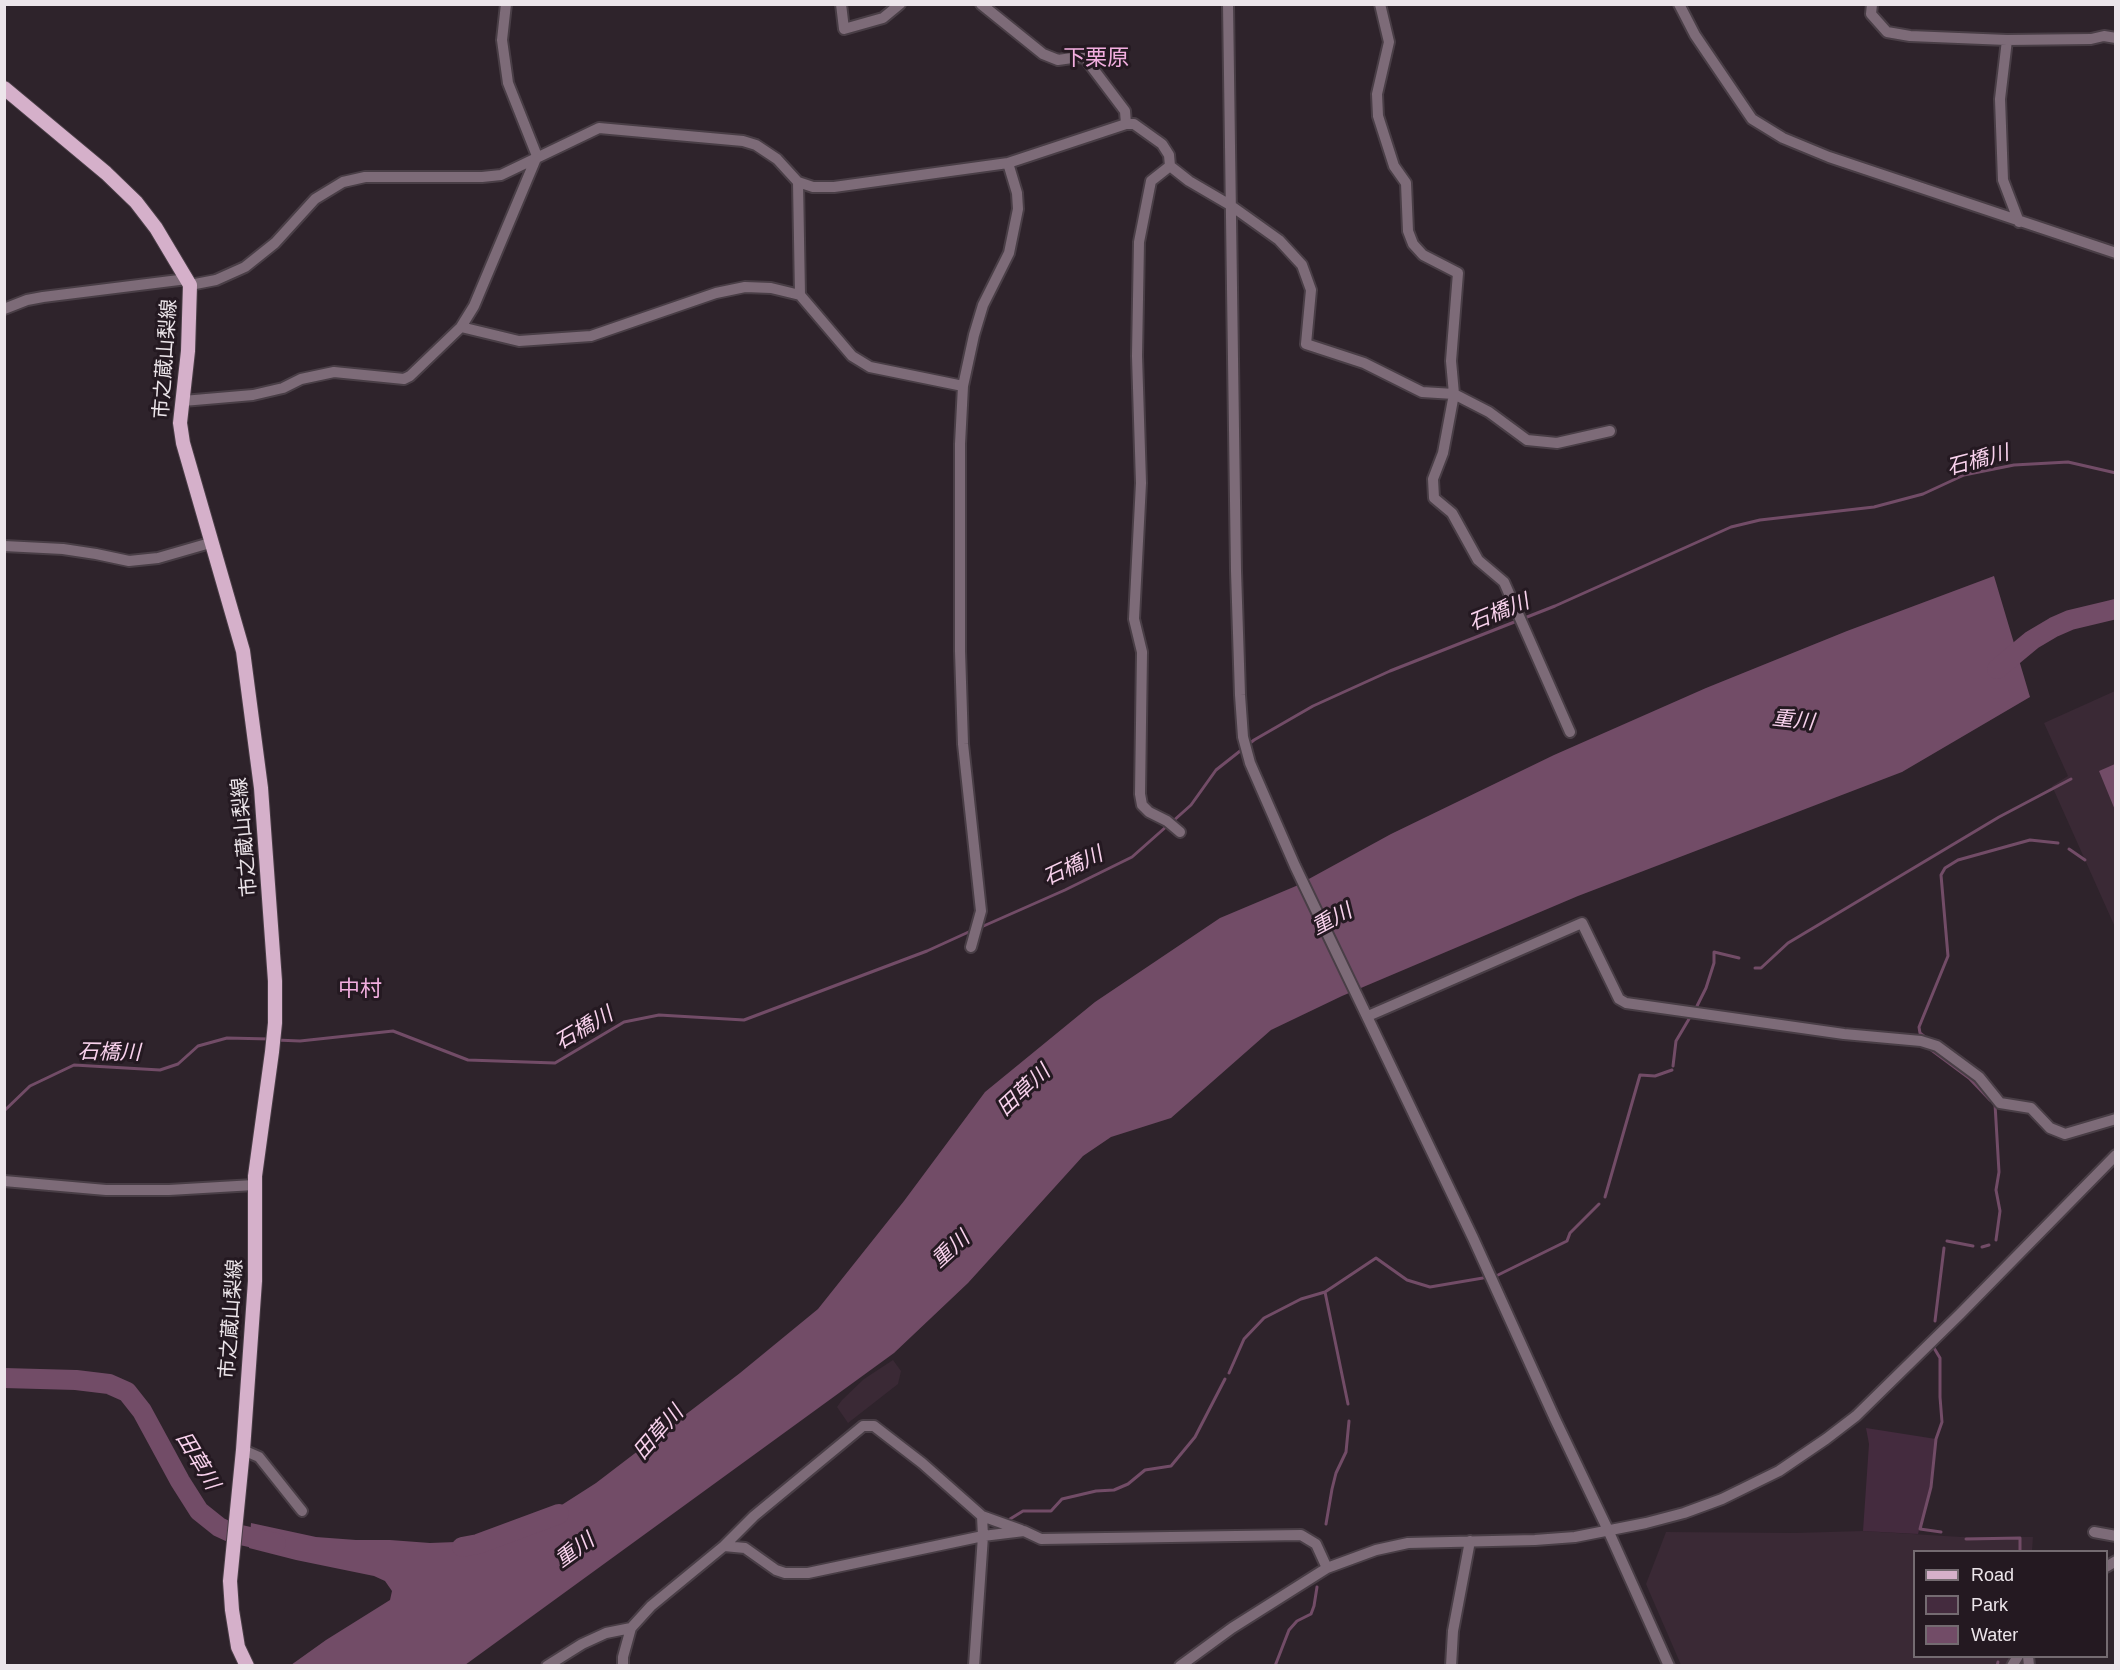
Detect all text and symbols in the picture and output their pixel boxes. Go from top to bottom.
district label: 下栗原 [1063,46,1129,72]
street label: 市之蔵山梨線 [150,298,182,420]
water label: 石橋川 [1944,441,2012,481]
water label: 石橋川 [1465,590,1533,636]
water label: 重川 [1771,706,1815,736]
street label: 市之蔵山梨線 [228,776,262,898]
water label: 石橋川 [1039,842,1107,892]
water label: 重川 [1308,899,1356,941]
district label: 中村 [338,977,382,1003]
water label: 石橋川 [550,1002,618,1056]
water label: 石橋川 [77,1040,141,1066]
water label: 田草川 [992,1060,1056,1122]
water label: 重川 [927,1227,975,1273]
street label: 市之蔵山梨線 [216,1258,248,1380]
water label: 田草川 [629,1401,689,1465]
water label: 田草川 [170,1428,224,1494]
water label: 重川 [551,1528,599,1574]
legend [1913,1550,2108,1658]
text: Road [1971,1565,2014,1585]
text: Park [1971,1595,2008,1615]
text: Water [1971,1625,2018,1645]

